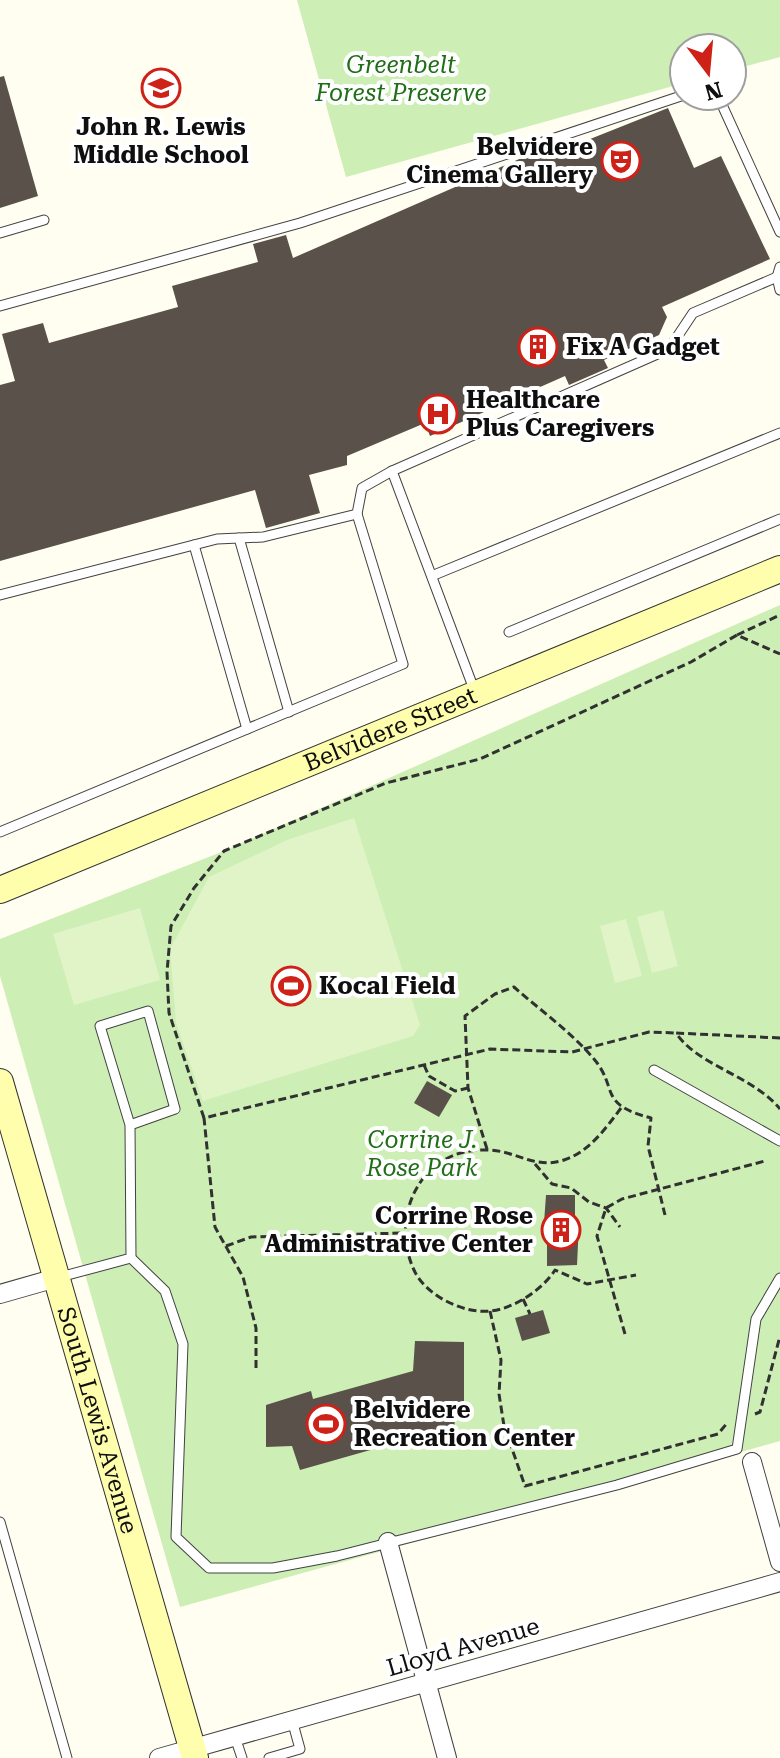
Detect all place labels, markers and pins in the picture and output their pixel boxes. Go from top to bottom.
school or university icon: John R. Lewis Middle School [140,67,182,109]
place label: John R. Lewis Middle School [73,113,249,169]
place label: Belvidere Cinema Gallery [406,133,593,189]
theatre icon: Belvidere Cinema Gallery [600,140,642,182]
building icon: Fix A Gadget [517,326,559,368]
place label: Fix A Gadget [566,333,720,361]
place label: Healthcare Plus Caregivers [466,386,654,442]
hospital icon: Healthcare Plus Caregivers [417,393,459,435]
sports icon: Kocal Field [270,965,312,1007]
place label: Kocal Field [319,972,455,1000]
place label: Corrine Rose Administrative Center [265,1202,533,1258]
building icon: Corrine Rose Administrative Center [540,1209,582,1251]
place label: Belvidere Recreation Center [354,1396,575,1452]
sports icon: Belvidere Recreation Center [305,1403,347,1445]

